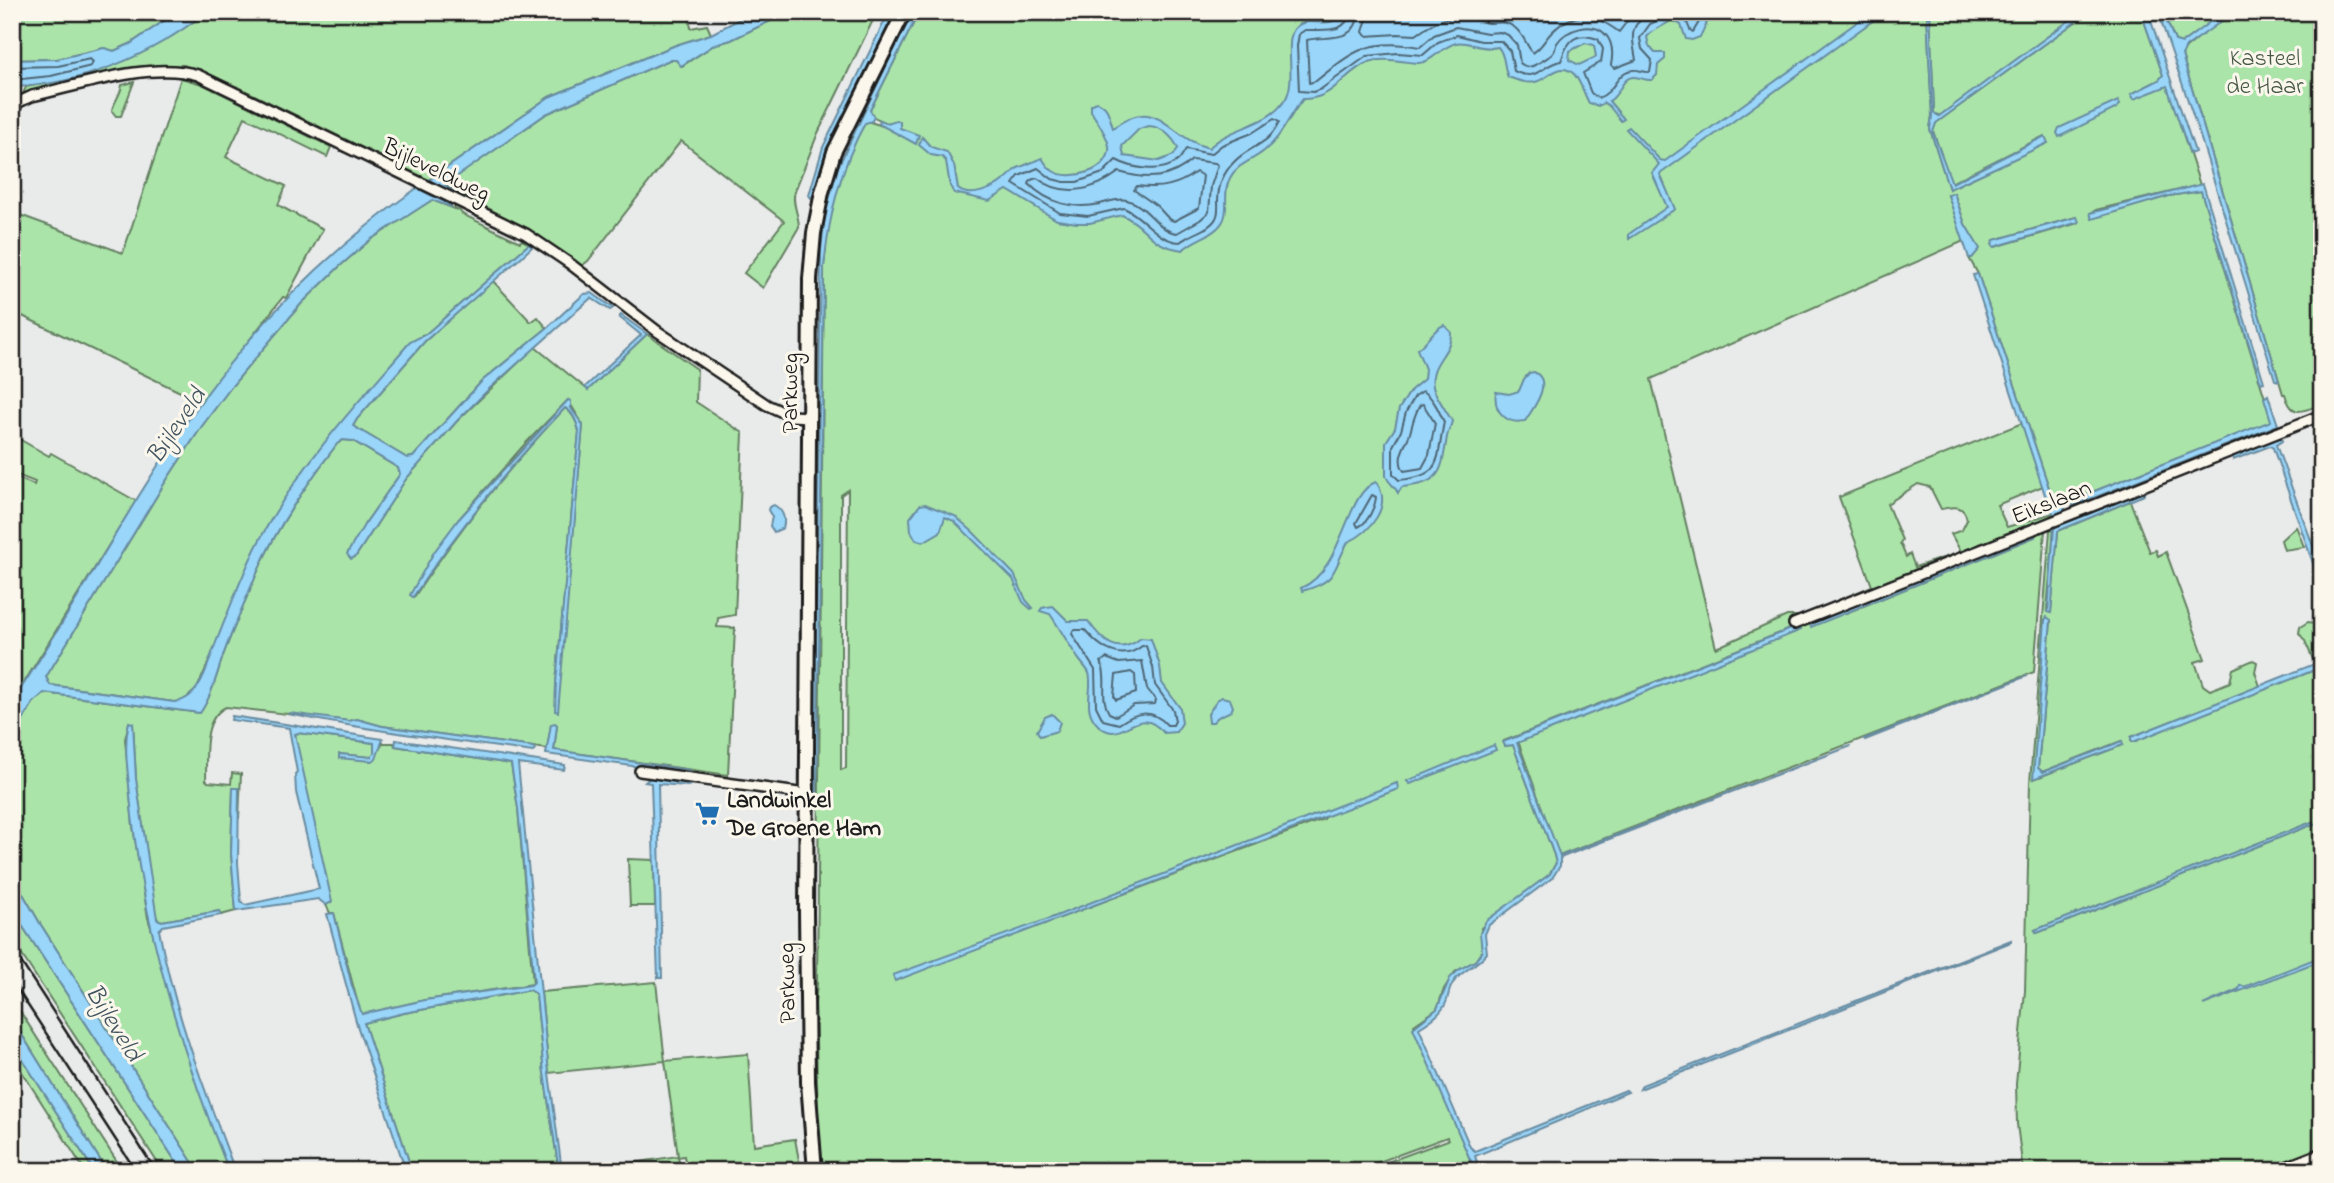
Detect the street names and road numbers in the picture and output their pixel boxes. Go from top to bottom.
street label: Bijleveldweg [375,130,496,212]
street label: Parkweg [774,353,809,433]
street label: Eikslaan [2007,471,2097,535]
street label: Parkweg [770,942,807,1024]

